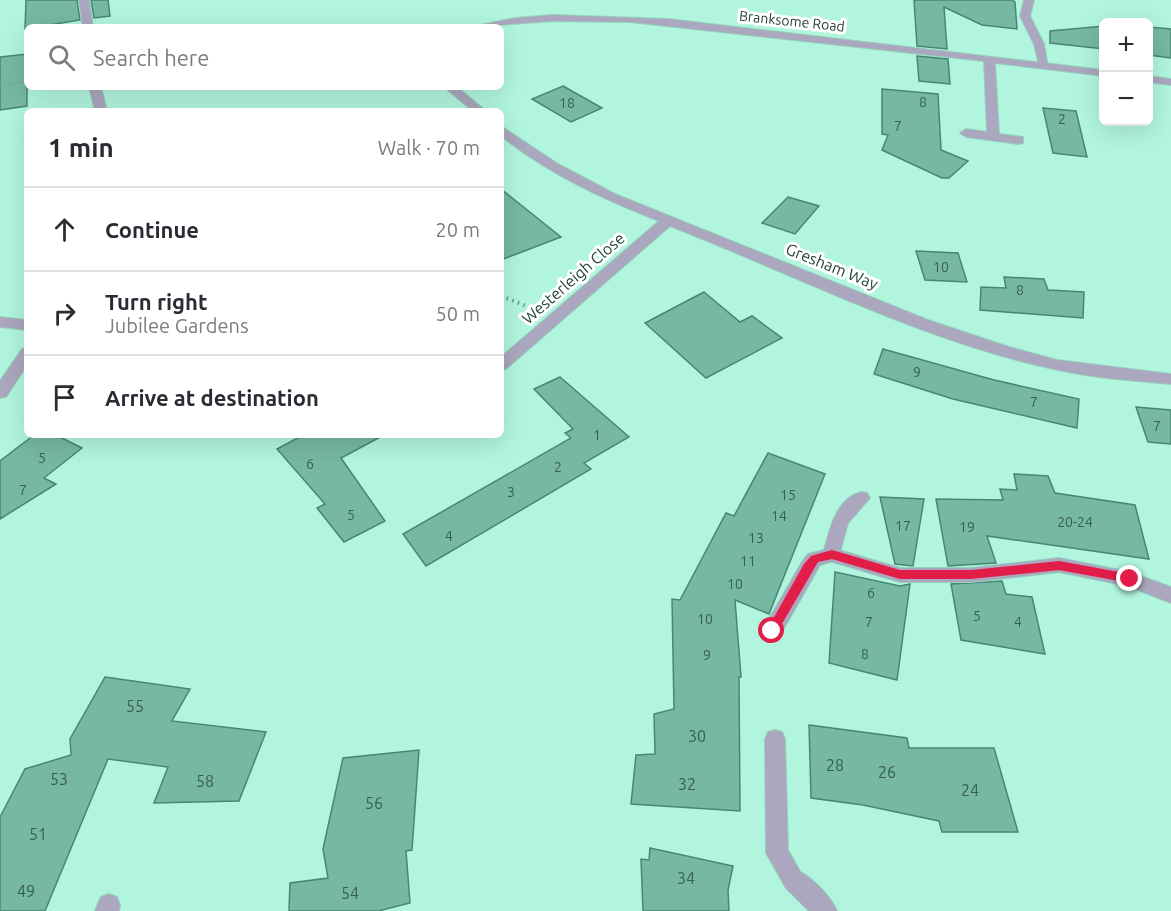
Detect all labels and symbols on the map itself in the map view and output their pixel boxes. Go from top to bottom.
street label: Branksome Road [738,8,846,34]
house number: 8 [919,94,927,110]
house number: 18 [559,95,575,111]
house number: 2 [1058,111,1066,127]
house number: 7 [894,118,902,134]
street label: Westerleigh Close [518,229,628,327]
street label: Gresham Way [783,239,881,293]
house number: 10 [933,259,949,275]
house number: 8 [1016,282,1024,298]
house number: 9 [913,364,921,380]
house number: 7 [1030,394,1038,410]
house number: 7 [1153,418,1161,434]
house number: 1 [593,427,601,443]
house number: 5 [38,450,46,466]
house number: 6 [306,456,314,472]
house number: 2 [554,459,562,475]
house number: 7 [19,482,27,498]
house number: 3 [507,484,515,500]
house number: 15 [780,487,796,503]
house number: 5 [347,507,355,523]
house number: 14 [771,508,787,524]
house number: 20-24 [1057,514,1093,530]
house number: 17 [895,518,911,534]
house number: 19 [959,519,975,535]
house number: 4 [445,528,453,544]
house number: 13 [748,530,764,546]
house number: 11 [740,553,756,569]
route end [1116,565,1142,591]
house number: 10 [727,576,743,592]
house number: 6 [867,585,875,601]
house number: 5 [973,608,981,624]
house number: 10 [697,611,713,627]
house number: 7 [865,614,873,630]
house number: 4 [1014,614,1022,630]
route start [758,617,784,643]
house number: 8 [861,646,869,662]
house number: 9 [703,647,711,663]
house number: 55 [126,697,144,715]
house number: 30 [688,727,706,745]
house number: 28 [826,756,844,774]
house number: 26 [878,763,896,781]
house number: 53 [50,770,68,788]
house number: 58 [196,772,214,790]
house number: 32 [678,775,696,793]
house number: 24 [961,781,979,799]
house number: 56 [365,794,383,812]
house number: 51 [29,825,47,843]
house number: 34 [677,869,695,887]
house number: 49 [17,882,35,900]
house number: 54 [341,884,359,902]

